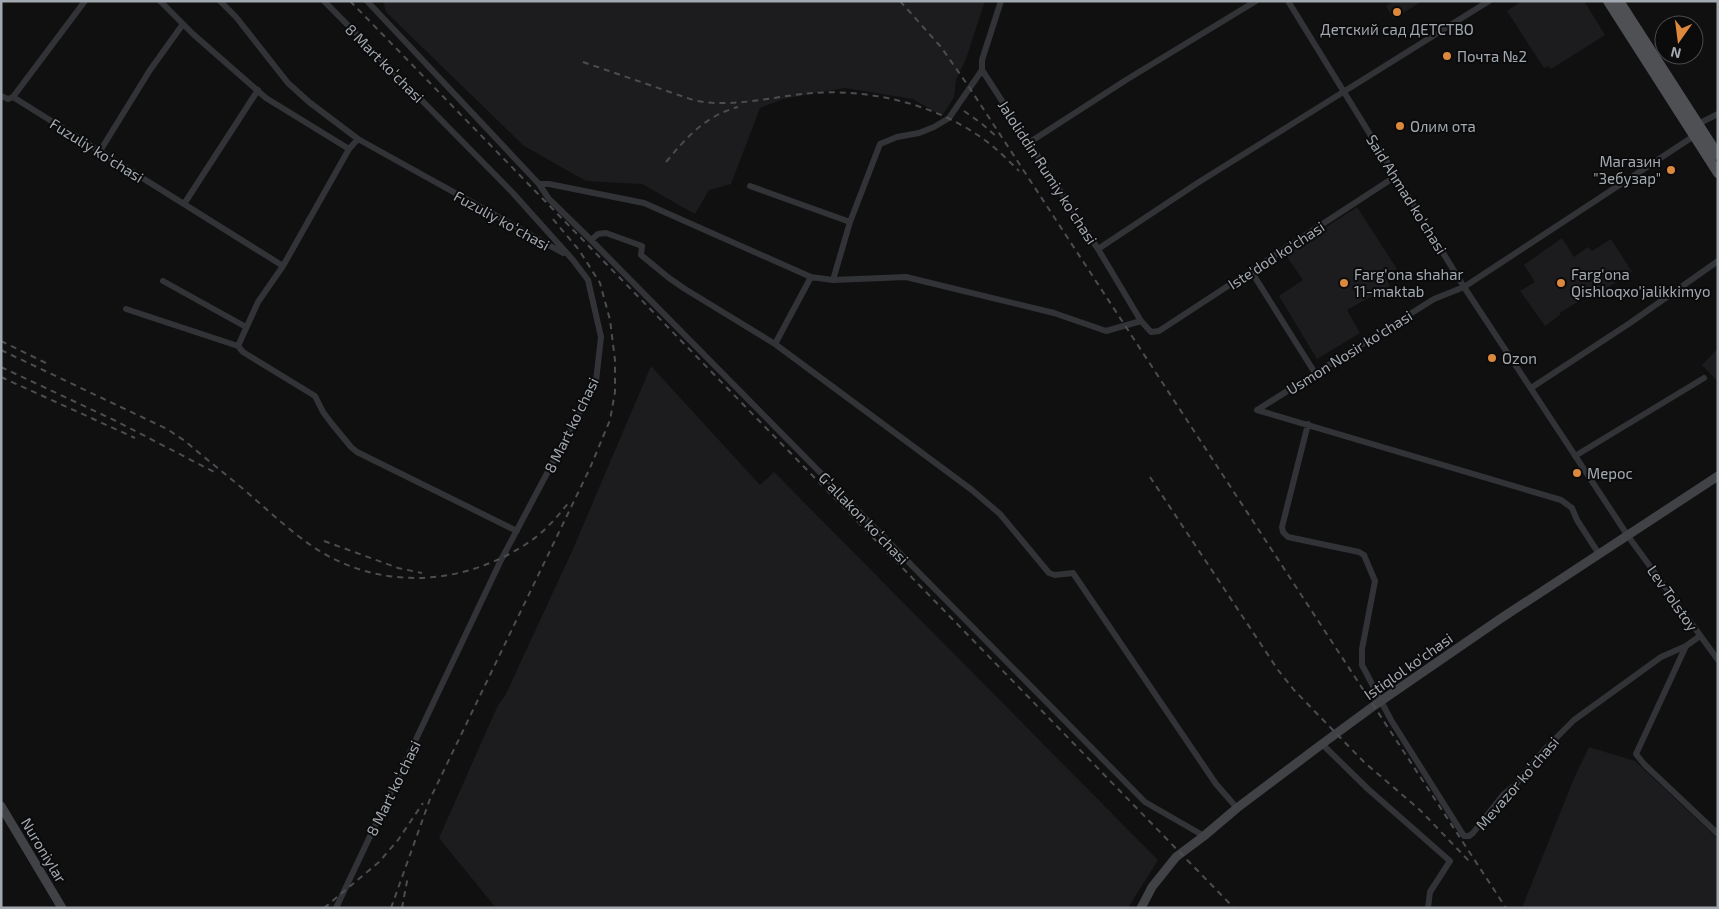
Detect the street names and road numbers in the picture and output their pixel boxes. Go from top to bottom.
street label: 8 Mart koʻchasi [342,20,428,106]
street label: Jaloliddin Rumiy koʻchasi [995,97,1101,247]
street label: Fuzuliy koʻchasi [47,114,147,186]
street label: Said Ahmad ko'chasi [1363,131,1451,257]
street label: Fuzuliy koʻchasi [451,186,553,254]
street label: Iste'dod ko'chasi [1224,217,1328,293]
street label: Usmon Nosir ko'chasi [1283,306,1415,398]
street label: 8 Mart koʻchasi [540,374,602,476]
street label: Gʻallakon koʻchasi [815,468,913,568]
street label: Lev Tolstoy [1644,562,1702,634]
street label: Istiqlol ko'chasi [1360,629,1456,703]
street label: Mevazor koʻchasi [1472,733,1562,833]
street label: 8 Mart koʻchasi [362,737,424,839]
street label: Nuroniylar [18,814,70,886]

